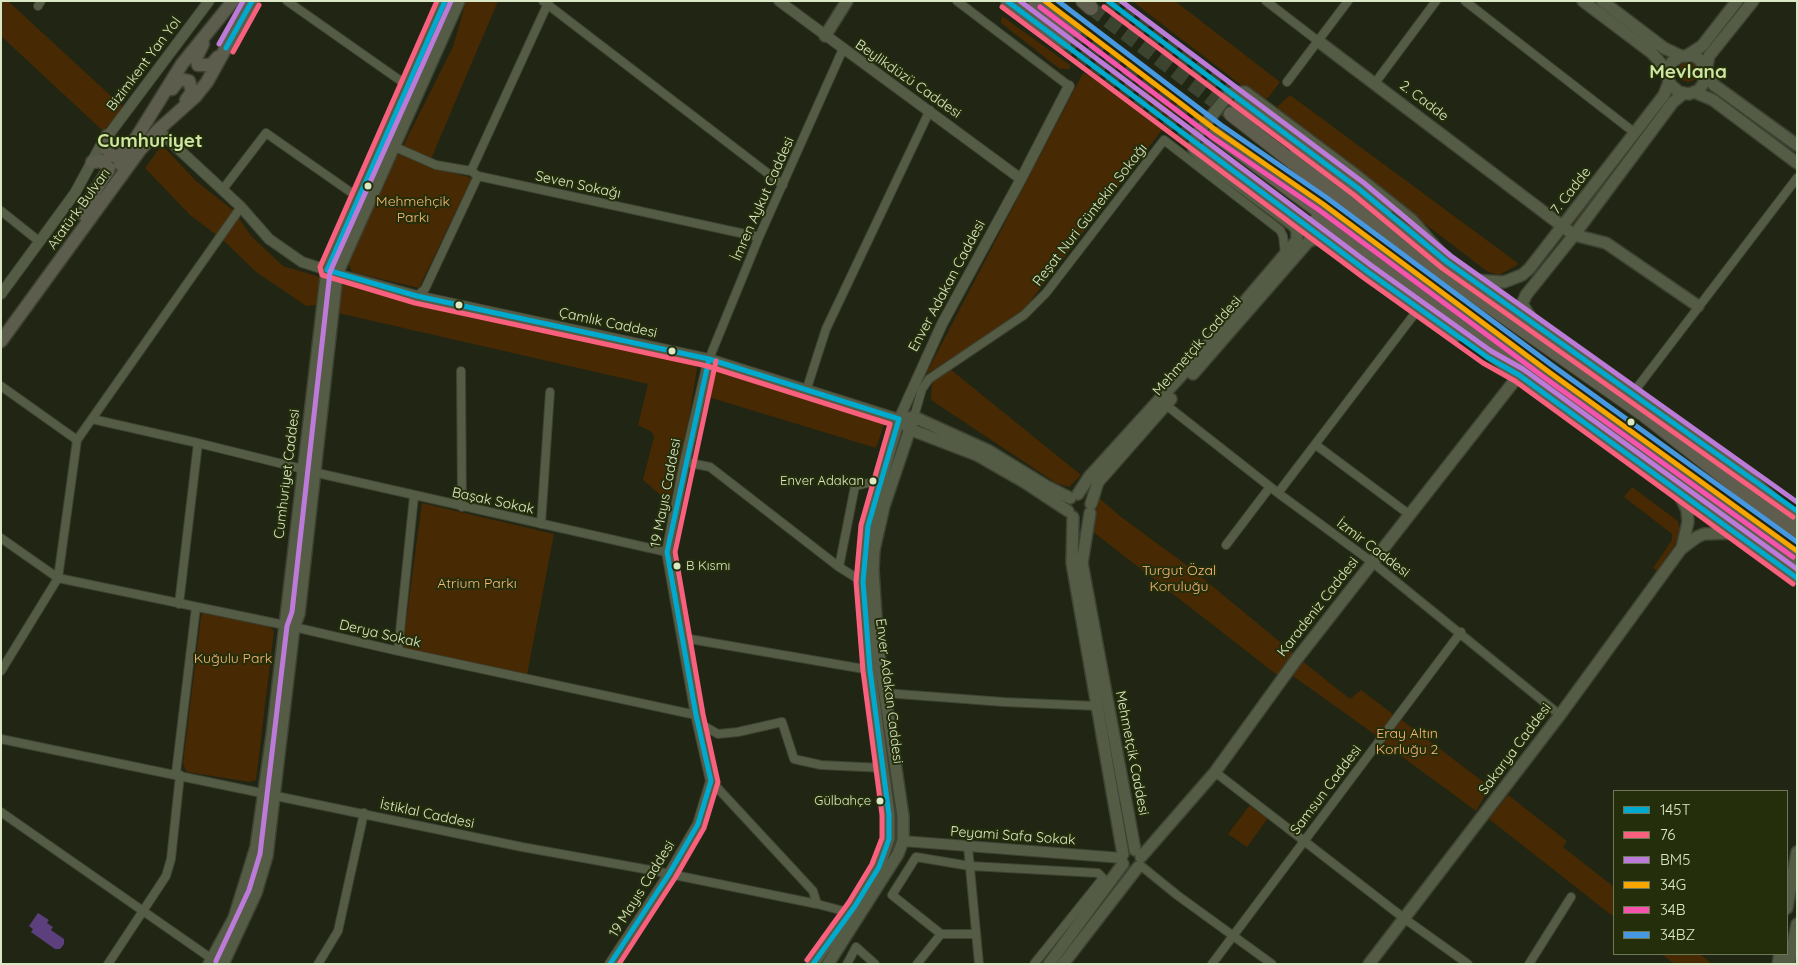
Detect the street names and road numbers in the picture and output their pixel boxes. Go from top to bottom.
street label: Bizimkent Yan Yol [103,14,185,114]
street label: Beylikdüzü Caddesi [852,36,964,122]
street label: 2. Cadde [1396,77,1452,125]
street label: İmren Aykut Caddesi [728,134,798,264]
street label: Reşat Nuri Güntekin Sokağı [1029,141,1151,289]
street label: 7. Cadde [1547,164,1595,218]
street label: Atatürk Bulvarı [44,165,114,253]
street label: Seven Sokağı [534,168,622,202]
street label: Enver Adakan Caddesi [905,217,989,355]
street label: Mehmetçik Caddesi [1149,293,1245,399]
street label: Çamlık Caddesi [557,304,659,342]
street label: Cumhuriyet Caddesi [271,408,303,540]
street label: 19 Mayıs Caddesi [647,437,685,549]
street label: Başak Sokak [450,484,536,518]
street label: İzmir Caddesi [1333,515,1413,581]
street label: Karadeniz Caddesi [1274,554,1362,660]
street label: Derya Sokak [337,616,423,652]
street label: Enver Adakan Caddesi [872,617,906,765]
street label: Mehmetçik Caddesi [1112,689,1152,817]
street label: Sakarya Caddesi [1475,700,1555,798]
street label: Samsun Caddesi [1287,742,1365,838]
street label: İstiklal Caddesi [378,796,476,832]
street label: Peyami Safa Sokak [950,823,1076,849]
street label: 19 Mayıs Caddesi [606,838,678,940]

